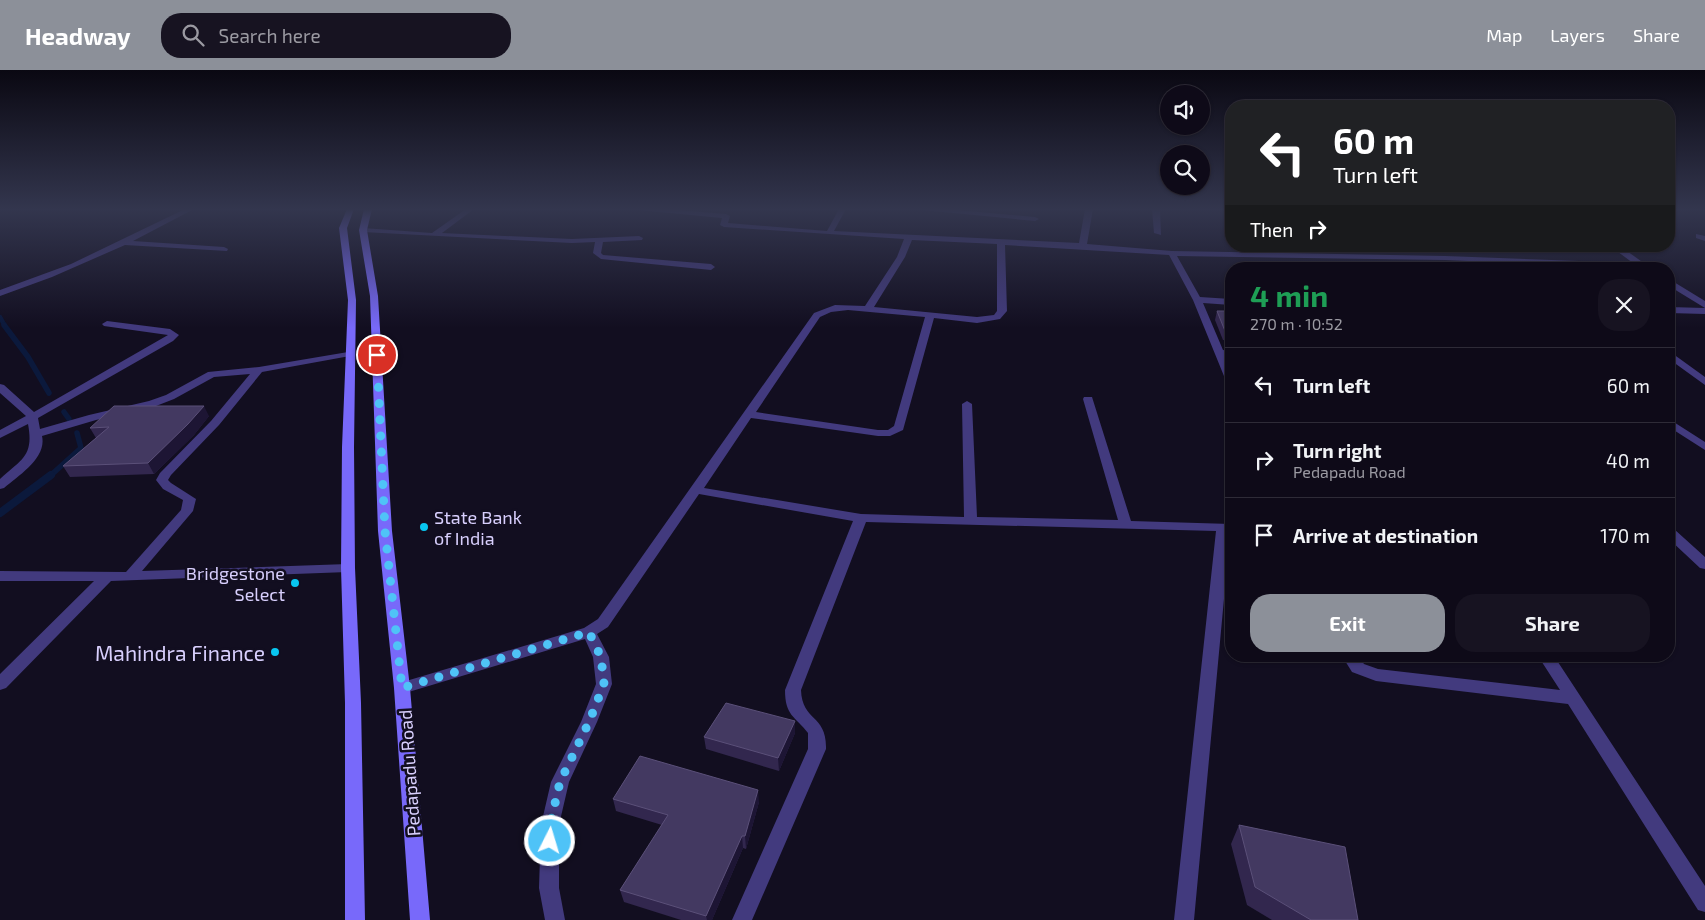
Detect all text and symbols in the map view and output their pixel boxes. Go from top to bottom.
search box [161,13,511,58]
text: Headway [25,21,131,50]
icon: search [179,21,207,49]
text: Search here [219,24,321,47]
text: Map [1486,24,1522,46]
text: Layers [1550,24,1605,46]
text: Share [1633,24,1680,46]
map controls [1160,85,1210,195]
button: sound [1160,85,1210,135]
text: 60 m [1333,119,1414,161]
icon: left [1250,120,1315,185]
button: search [1160,145,1210,195]
text: Turn left [1333,161,1418,187]
icon: right [1303,215,1331,243]
text: Then [1250,218,1293,241]
text: 4 min [1250,277,1328,313]
button: close [1598,279,1650,331]
text: 270 m · 10:52 [1250,314,1343,333]
pin [356,334,398,376]
icon: arrive [363,341,391,369]
icon: left [1250,371,1278,399]
text: Turn left [1293,374,1370,397]
text: 60 m [1607,374,1650,397]
text: Turn right [1293,439,1381,462]
icon: right [1250,446,1278,474]
text: 40 m [1606,449,1650,472]
text: Pedapadu Road [1293,462,1406,481]
place label: State Bank of India [434,506,522,549]
marker: State Bank of India [418,521,430,533]
icon: arrive [1250,521,1278,549]
text: Arrive at destination [1293,524,1478,547]
text: 170 m [1600,524,1650,547]
place label: Bridgestone Select [186,562,285,605]
marker: Bridgestone Select [289,577,301,589]
button: Exit [1250,594,1445,652]
button: Share [1455,594,1650,652]
place label: Mahindra Finance [95,640,265,665]
marker: Mahindra Finance [269,646,281,658]
street label: Pedapadu Road [394,709,424,837]
position arrow [523,814,575,866]

